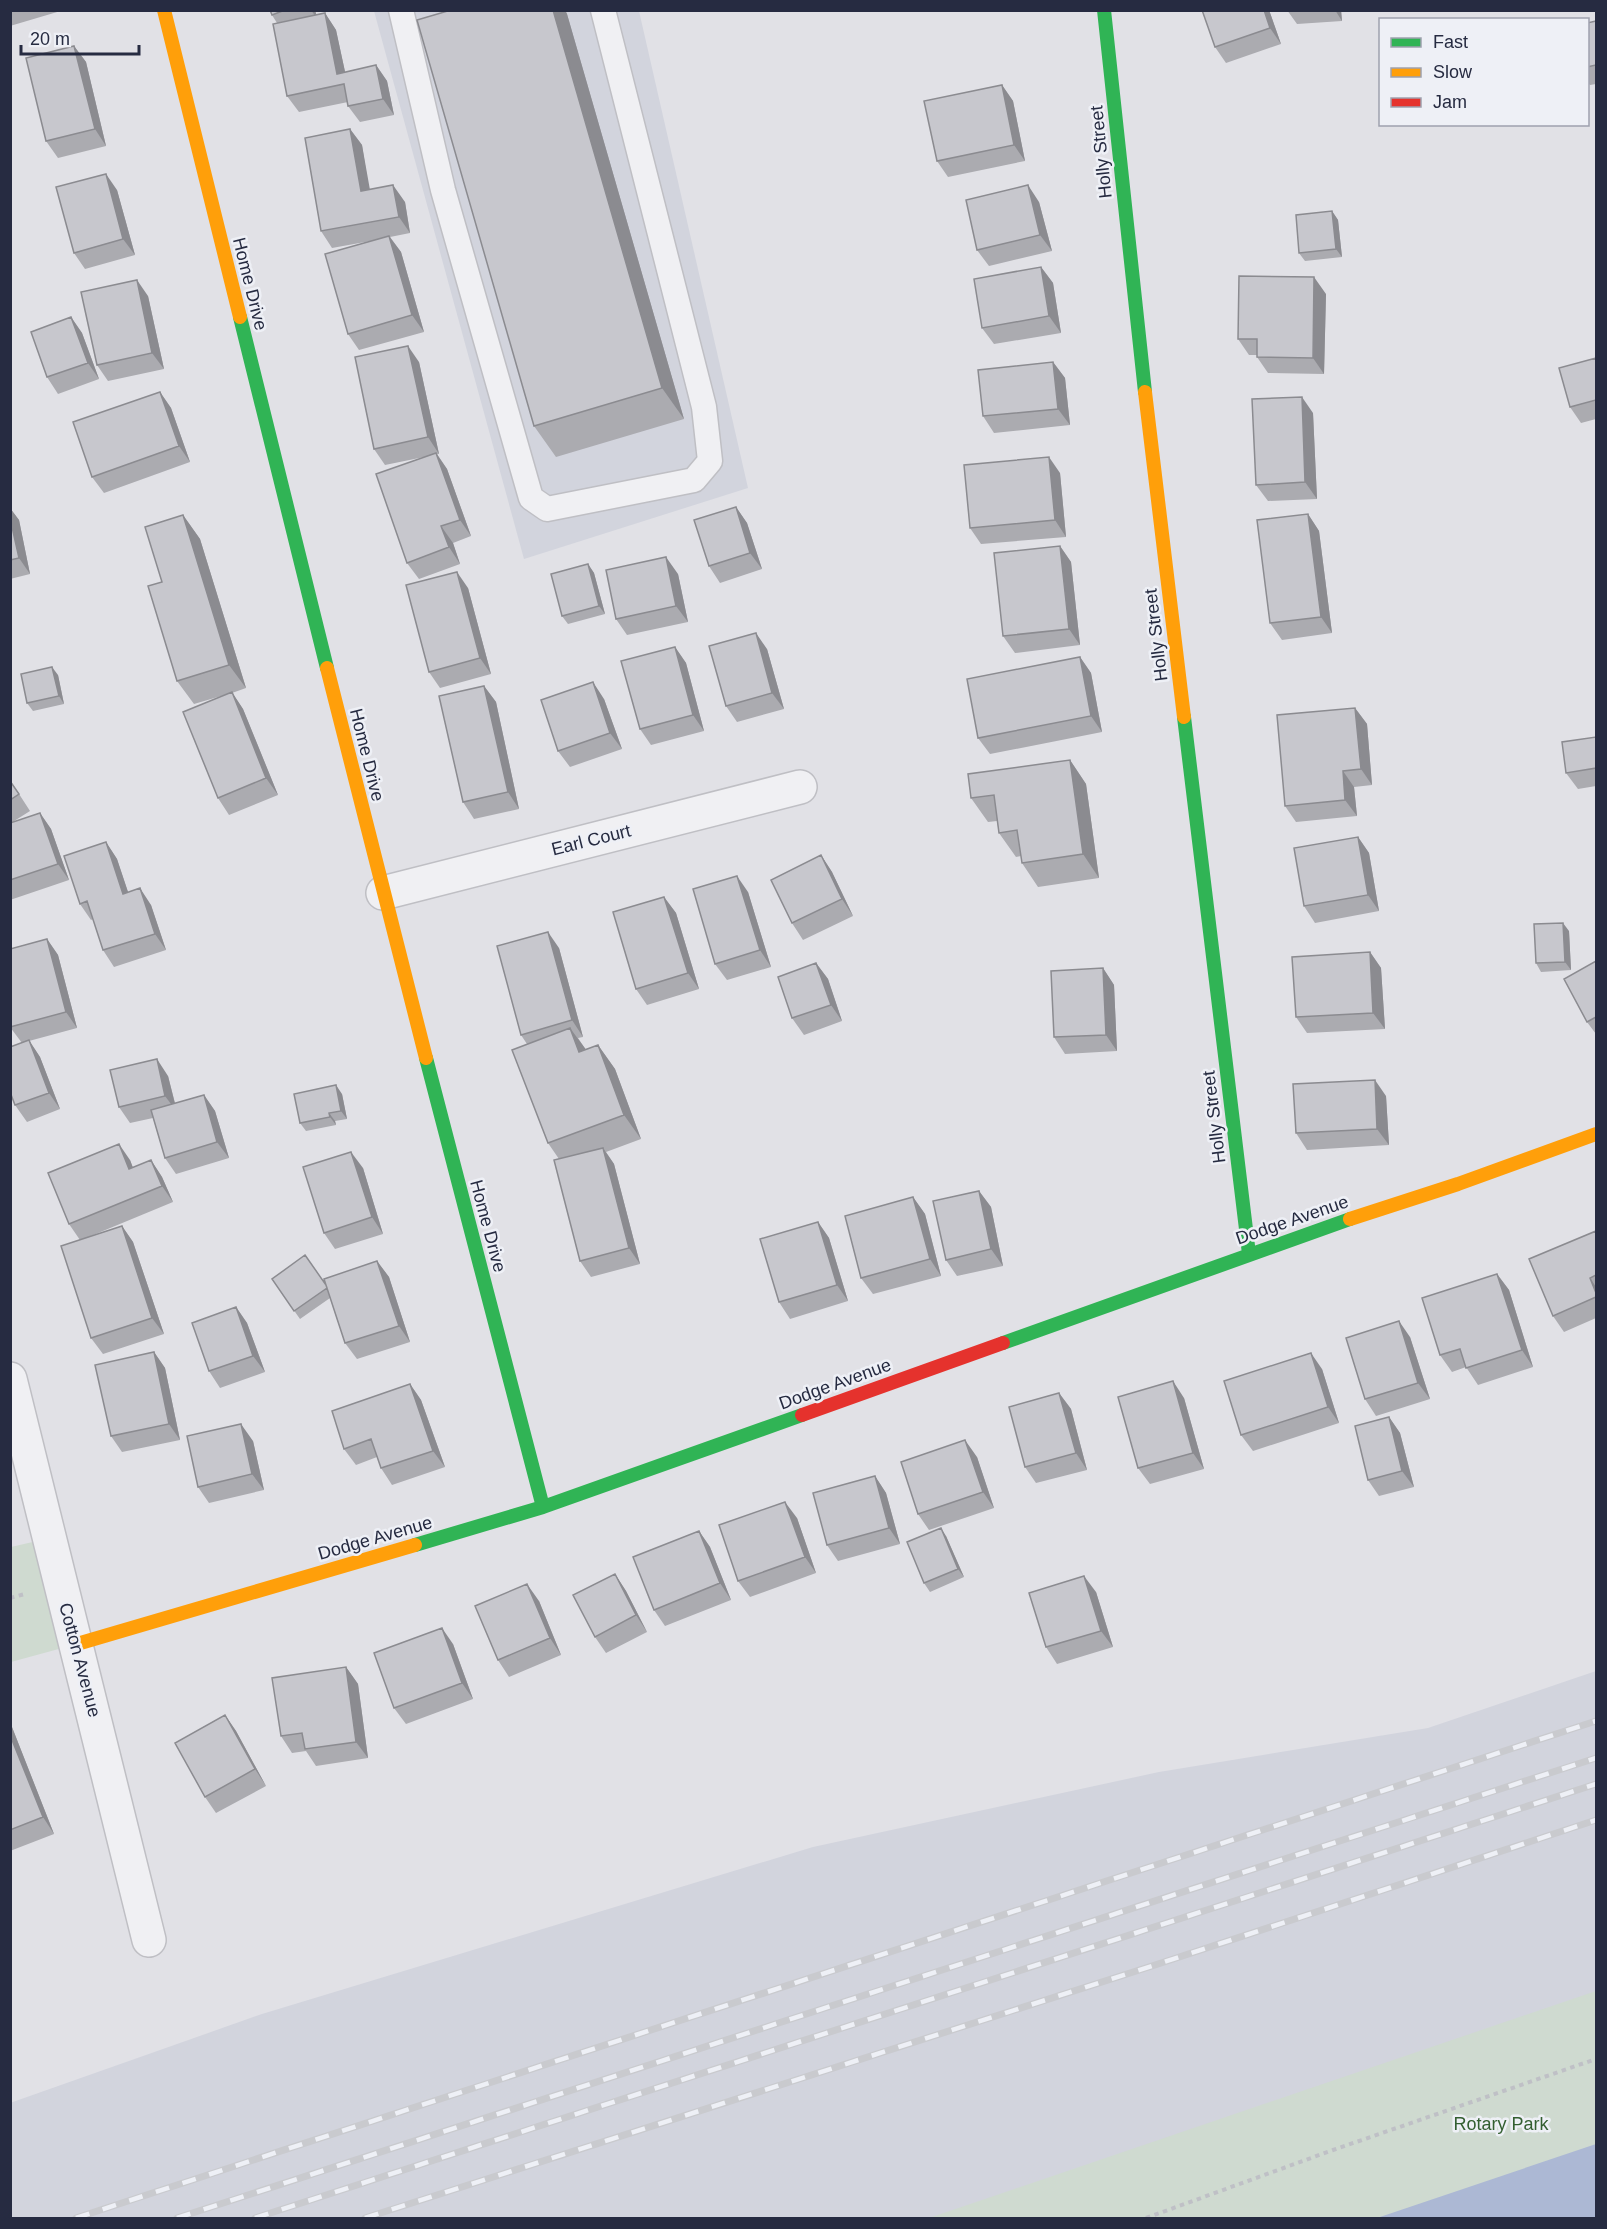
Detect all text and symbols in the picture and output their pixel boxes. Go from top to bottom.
scale bar [21,18,140,56]
legend [1379,18,1589,126]
text: 20 m [30,29,70,49]
text: Fast [1433,32,1468,52]
text: Slow [1433,62,1473,82]
text: Jam [1433,92,1467,112]
street label: Holly Street [1086,105,1116,199]
street label: Home Drive [229,235,271,333]
street label: Holly Street [1140,588,1172,682]
street label: Home Drive [346,706,388,804]
street label: Earl Court [549,820,633,860]
street label: Holly Street [1198,1070,1230,1164]
street label: Home Drive [466,1178,510,1274]
street label: Dodge Avenue [1233,1191,1351,1249]
street label: Dodge Avenue [776,1354,894,1414]
street label: Dodge Avenue [316,1512,434,1564]
street label: Cotton Avenue [55,1601,105,1719]
park label: Rotary Park [1453,2114,1550,2134]

